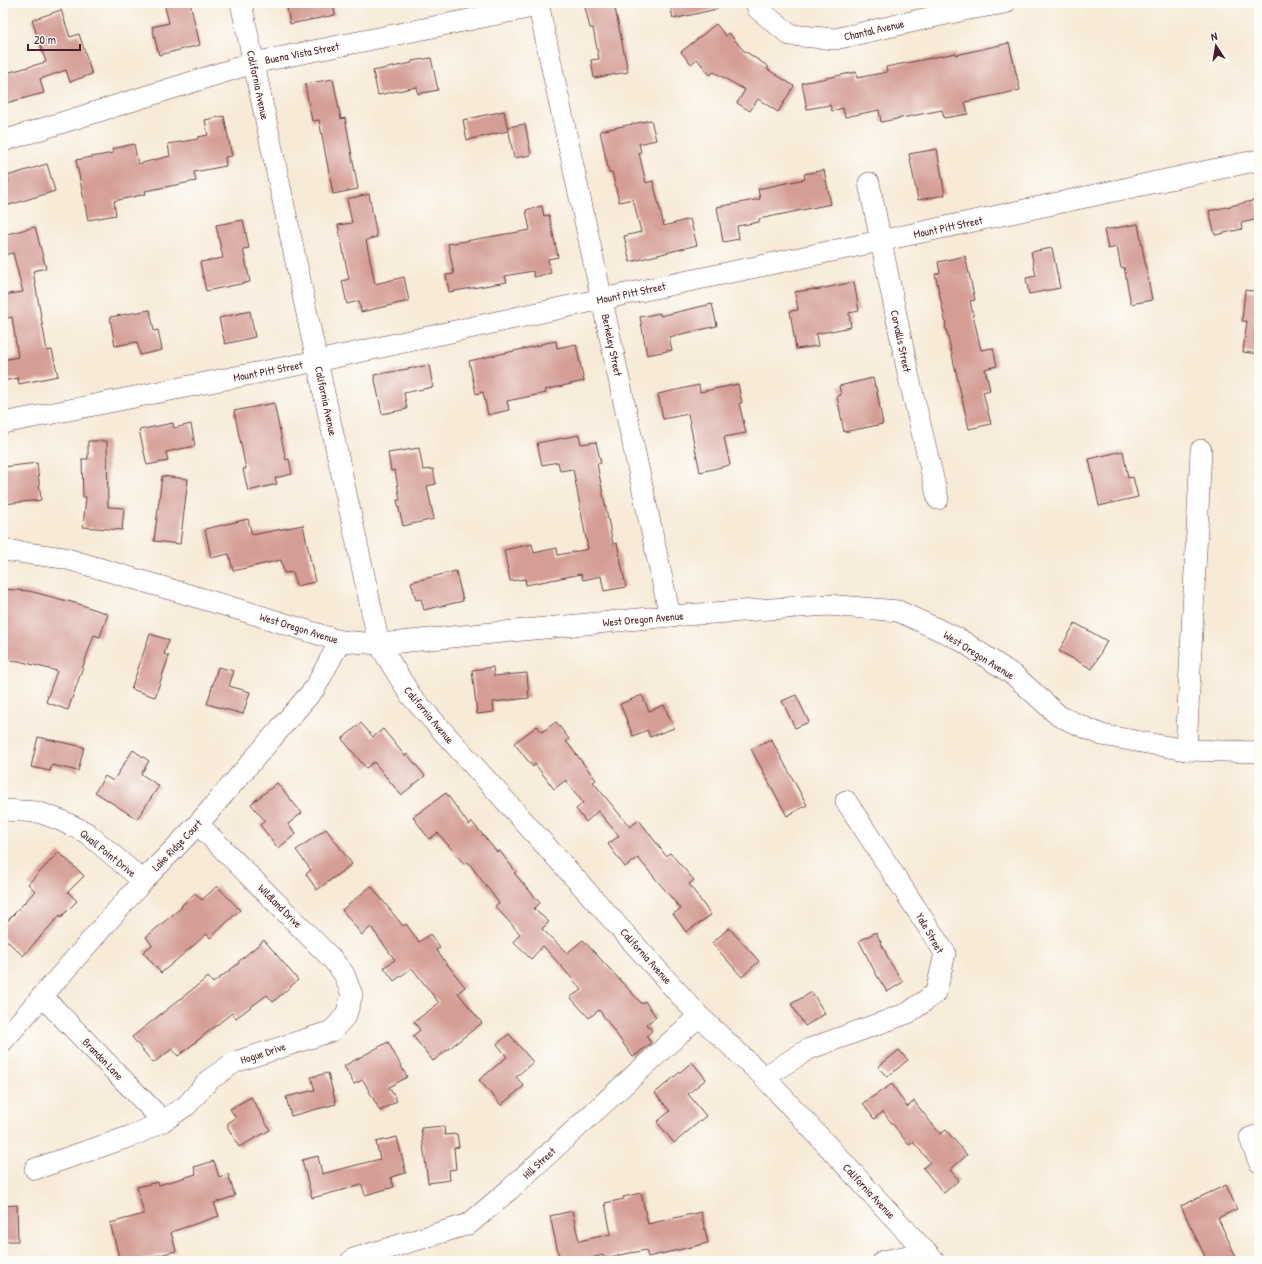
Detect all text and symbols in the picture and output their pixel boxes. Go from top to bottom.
street label: Chantal Avenue [843,16,906,44]
scale bar [28,26,80,52]
north arrow [1196,26,1236,66]
text: N [1210,29,1218,44]
text: 20 m [34,31,56,48]
street label: Buena Vista Street [264,39,340,67]
street label: California Avenue [244,49,272,122]
street label: Mount Pitt Street [912,213,984,241]
street label: Mount Pitt Street [595,279,667,307]
street label: Corvallis Street [888,309,914,373]
street label: Berkeley Street [599,313,625,378]
street label: Mount Pitt Street [232,357,304,385]
street label: California Avenue [312,365,340,438]
street label: West Oregon Avenue [602,608,685,630]
street label: West Oregon Avenue [258,609,340,647]
street label: West Oregon Avenue [941,628,1018,683]
street label: California Avenue [401,683,457,747]
street label: Lake Ridge Court [149,816,205,874]
street label: Quail Point Drive [77,826,139,880]
street label: Wildland Drive [255,881,305,931]
street label: Yale Street [913,910,947,956]
street label: California Avenue [617,925,675,987]
street label: Brandon Lane [80,1035,127,1083]
street label: Hogue Drive [239,1039,288,1067]
street label: Hill Street [519,1144,559,1182]
street label: California Avenue [840,1160,899,1222]

